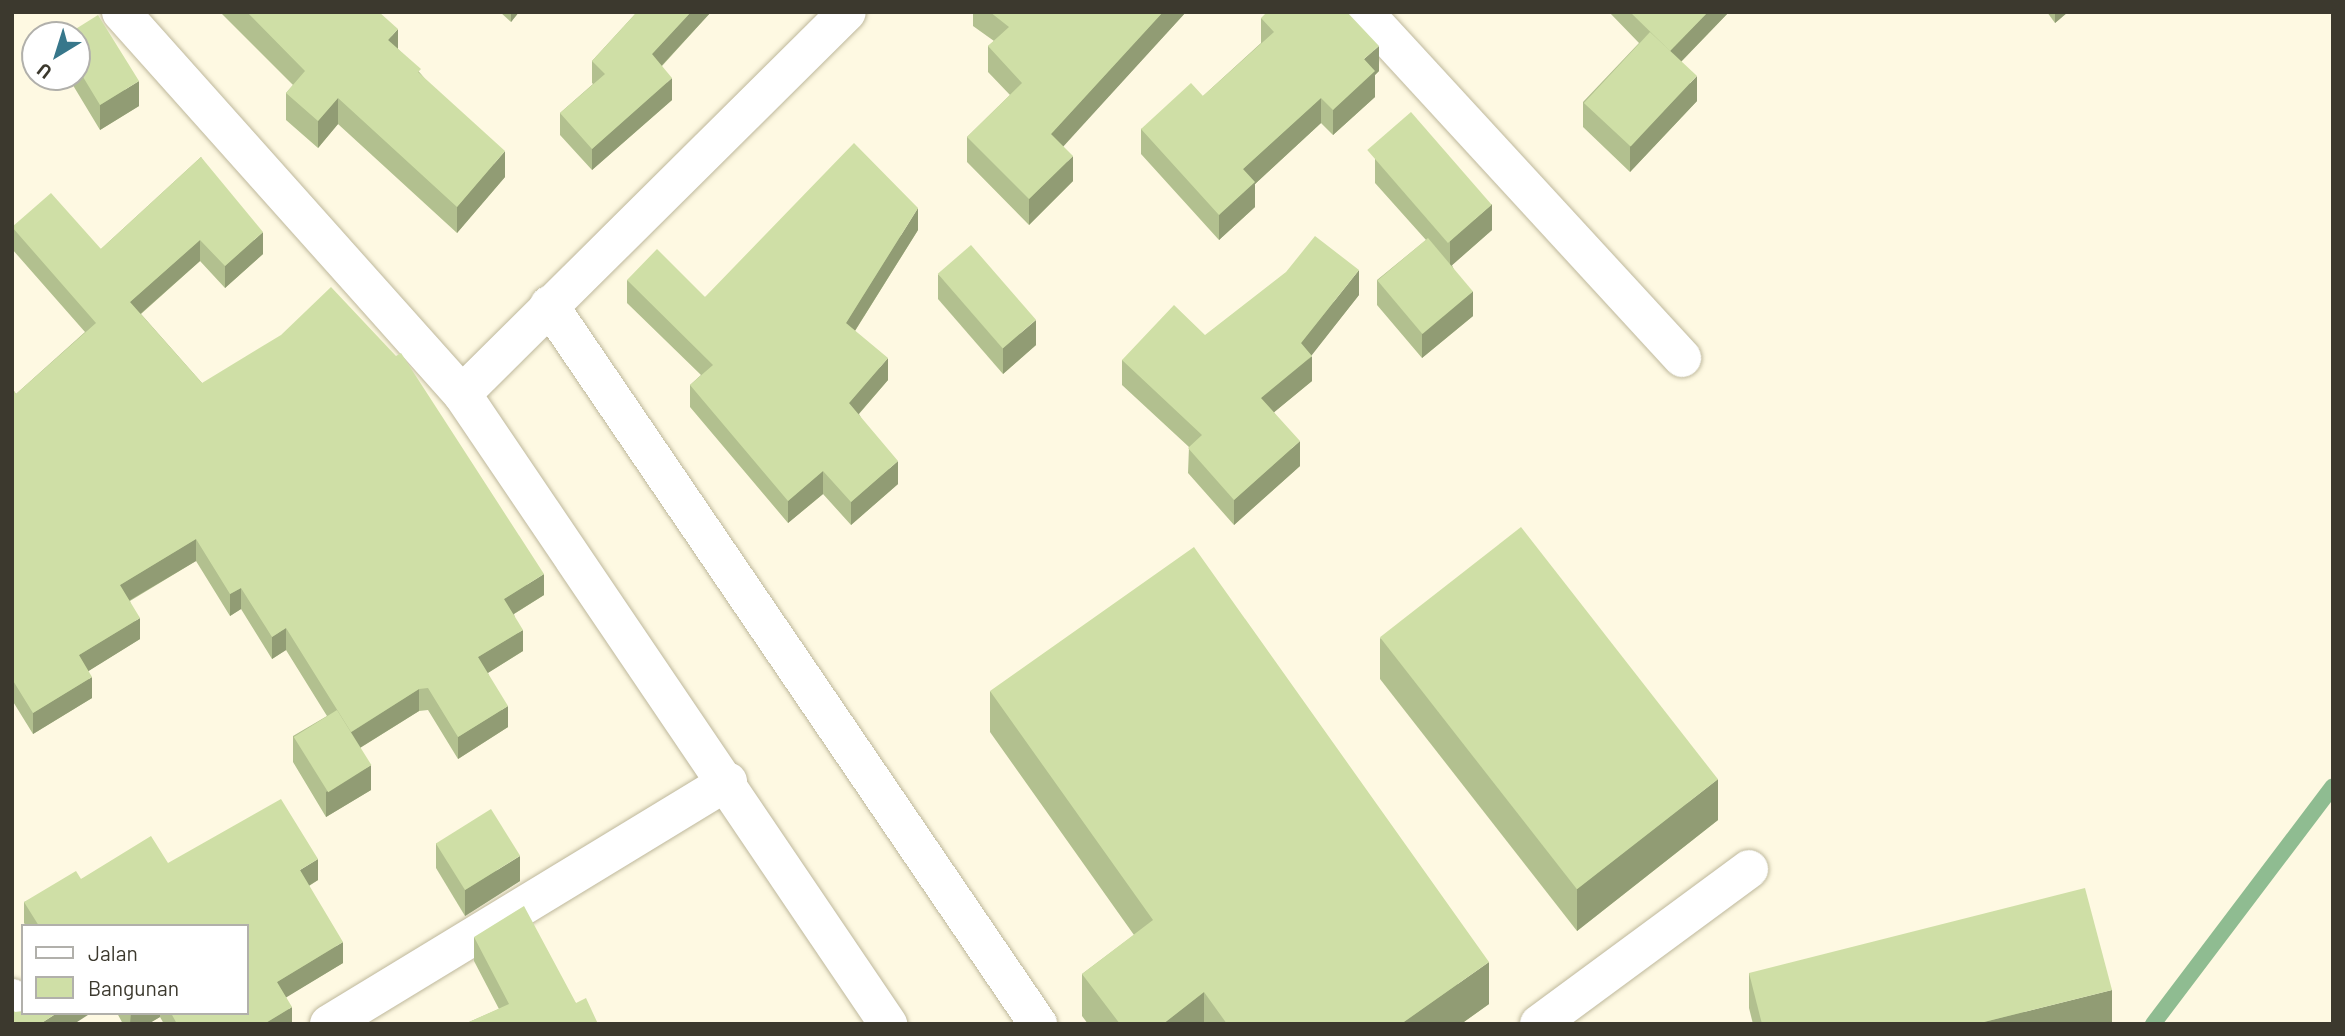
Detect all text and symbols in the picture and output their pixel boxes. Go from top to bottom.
north arrow [21,21,91,91]
text: U [32,59,56,84]
legend [21,924,248,1015]
text: Jalan [88,940,138,965]
text: Bangunan [88,975,179,1000]

